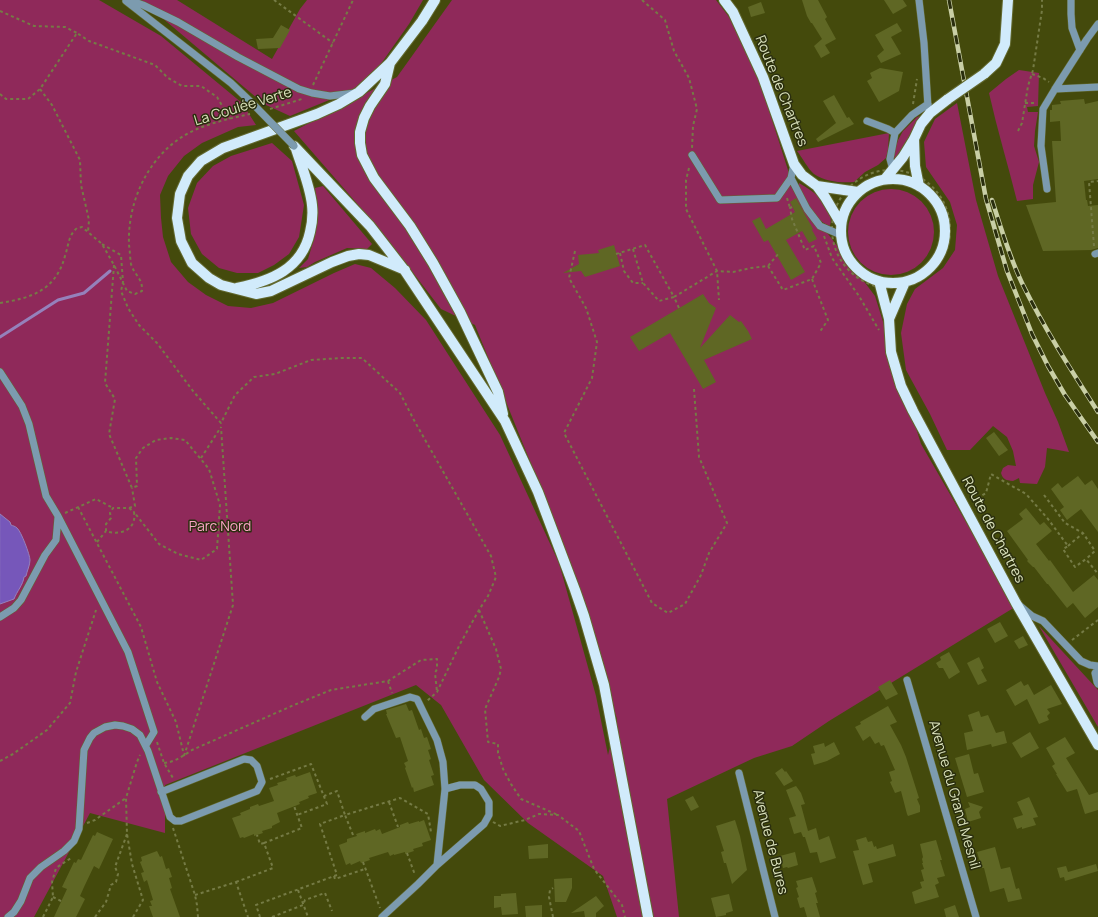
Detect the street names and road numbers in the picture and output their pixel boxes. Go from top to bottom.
street label: Route de Chartres [751,33,811,149]
street label: La Coulée Verte [192,84,294,130]
street label: Route de Chartres [958,474,1028,586]
street label: Avenue du Grand Mesnil [925,719,983,871]
street label: Avenue de Bures [749,788,791,896]

